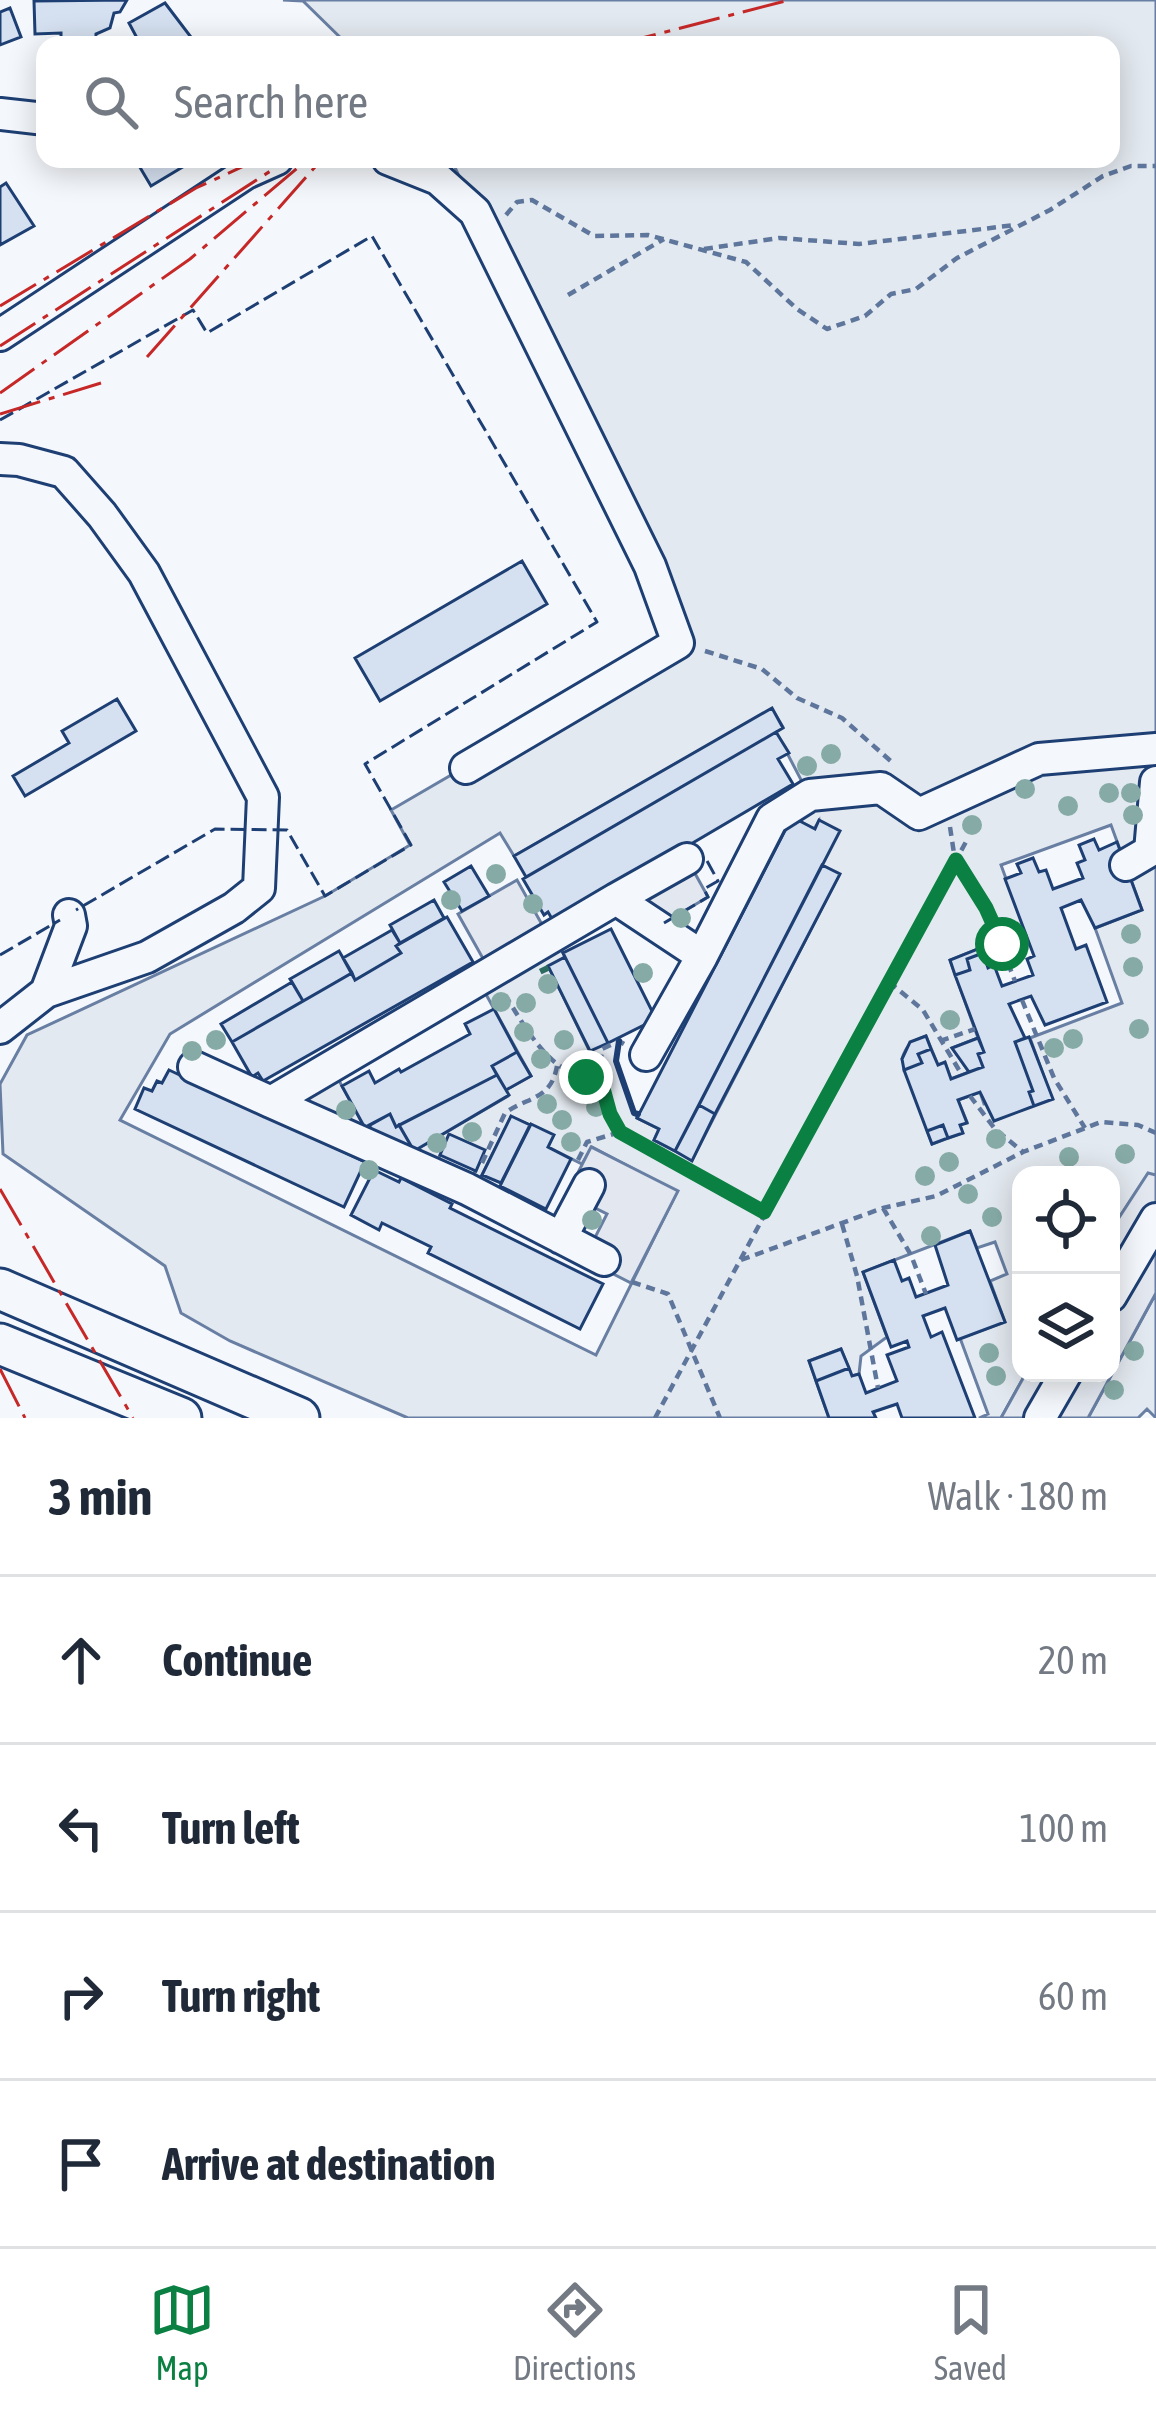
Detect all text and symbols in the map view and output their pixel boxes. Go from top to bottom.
search box [36,36,1120,168]
icon: search [78,69,144,135]
text: Search here [174,76,368,128]
route start [975,917,1029,971]
route end [559,1050,613,1104]
map controls [1012,1166,1120,1382]
button: locate [1012,1166,1120,1274]
button: layers [1012,1274,1120,1382]
text: 3 min [48,1467,152,1526]
text: Walk · 180 m [928,1474,1108,1518]
icon: ahead [48,1627,114,1693]
text: Continue [162,1634,313,1686]
text: 20 m [1038,1638,1108,1682]
icon: left [48,1795,114,1861]
text: Turn left [162,1802,300,1854]
text: 100 m [1020,1806,1108,1850]
icon: right [48,1963,114,2029]
text: Turn right [162,1970,320,2022]
text: 60 m [1038,1974,1108,2018]
icon: arrive [48,2131,114,2197]
text: Arrive at destination [162,2138,496,2190]
tab: Map [149,2277,215,2387]
tab: Directions [513,2277,636,2387]
tab: Saved [934,2277,1007,2387]

